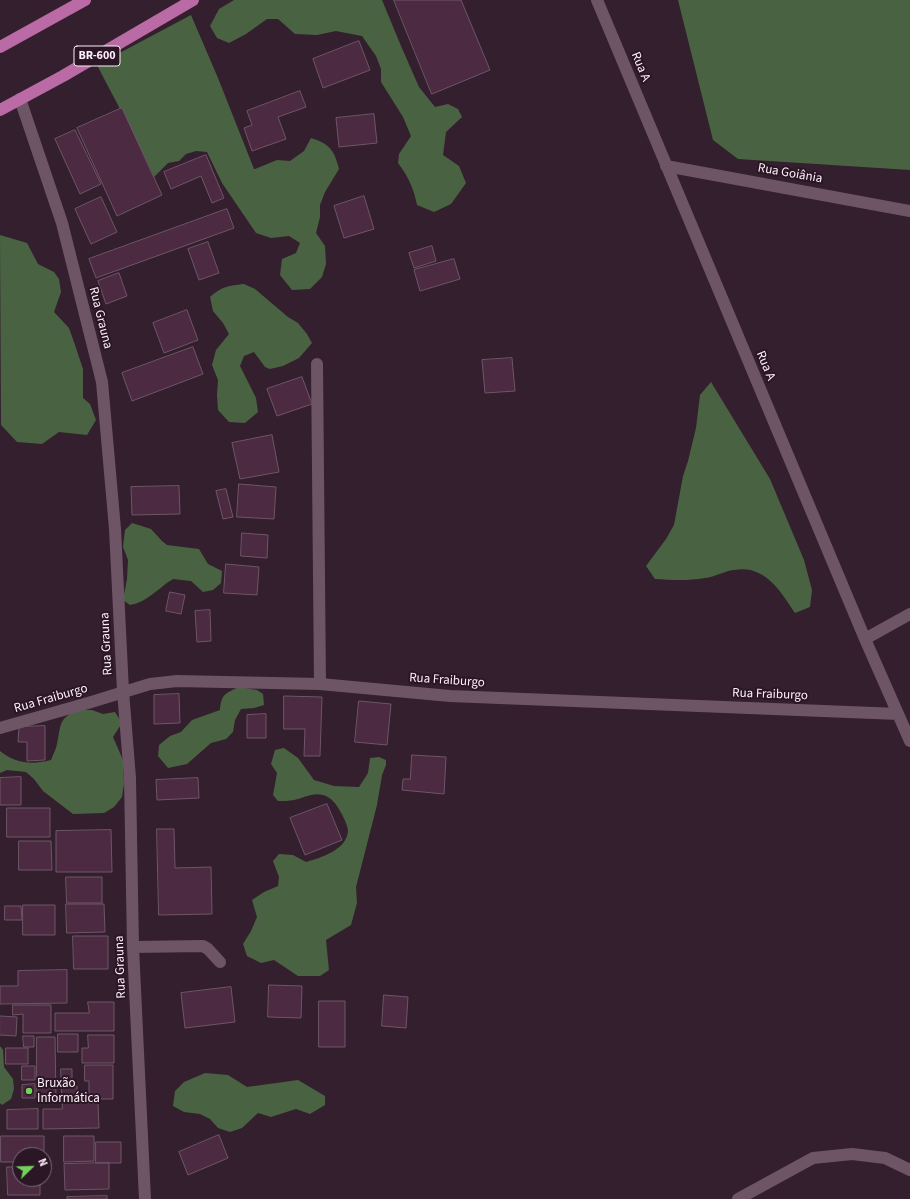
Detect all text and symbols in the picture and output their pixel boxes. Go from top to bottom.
road number: BR-600 [74,46,120,66]
street label: Rua A [627,50,653,84]
street label: Rua Goiânia [756,161,824,187]
street label: Rua Grauna [85,285,115,351]
street label: Rua A [752,349,778,383]
street label: Rua Grauna [98,612,116,676]
street label: Rua Fraiburgo [409,671,485,691]
street label: Rua Fraiburgo [12,681,90,717]
street label: Rua Fraiburgo [732,686,808,704]
street label: Rua Grauna [112,935,130,999]
place label: Bruxão Informática [37,1076,100,1107]
marker: Bruxão Informática [24,1086,34,1096]
north arrow [12,1147,52,1187]
text: N [34,1156,51,1169]

